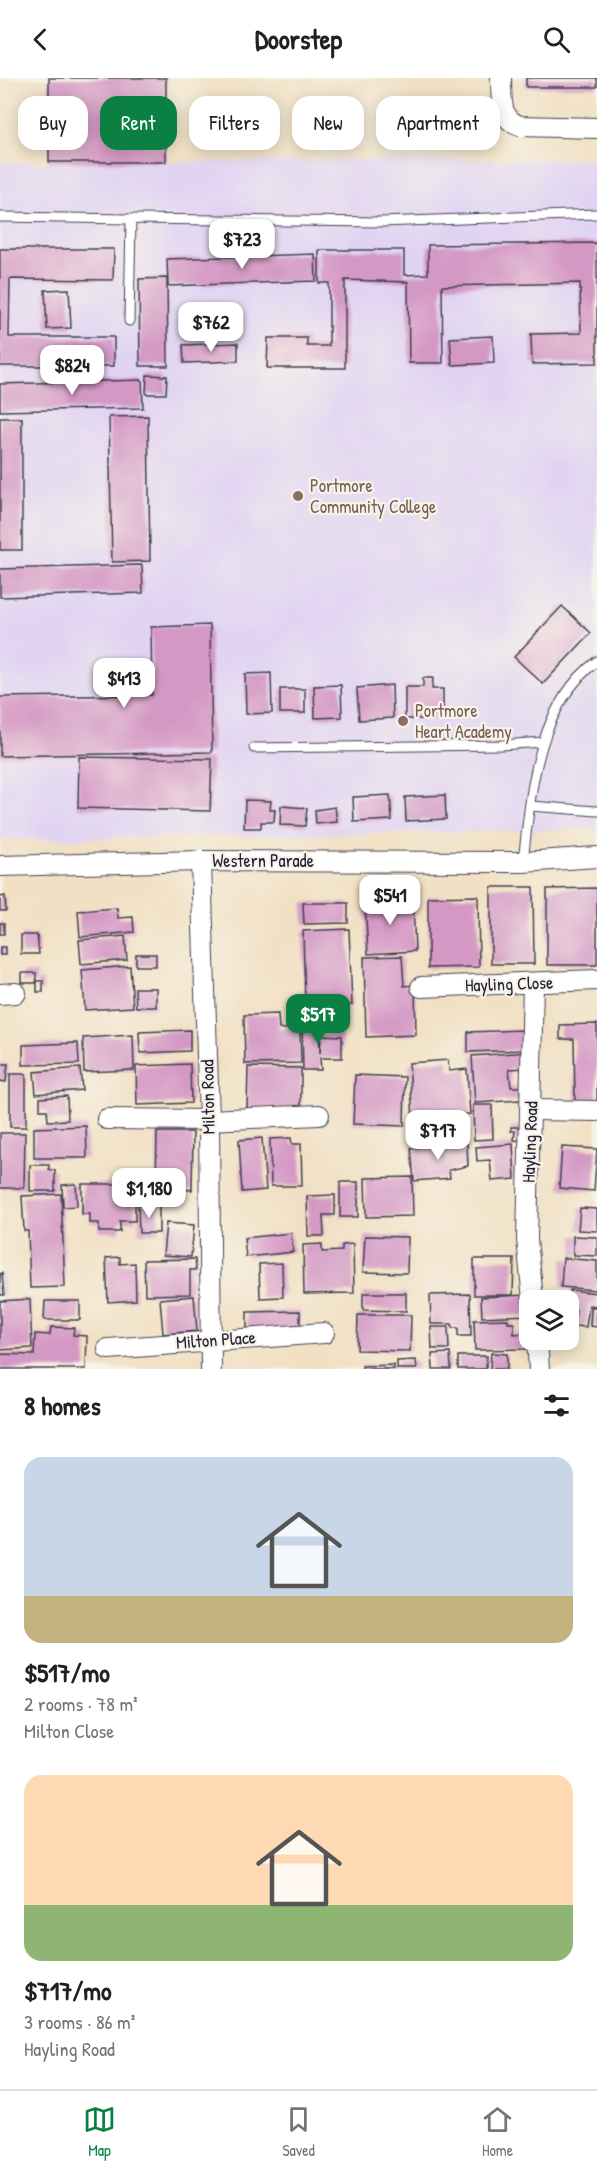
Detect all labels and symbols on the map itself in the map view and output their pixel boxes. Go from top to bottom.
pin: $723 [206,219,278,270]
pin: $762 [175,302,247,353]
pin: $824 [36,345,108,396]
place label: Portmore Community College [310,473,436,519]
marker: Portmore Community College [291,489,305,503]
pin: $413 [88,658,160,709]
place label: Portmore Heart Academy [415,698,512,744]
marker: Portmore Heart Academy [396,714,410,728]
street label: Western Parade [212,848,314,873]
pin: $541 [354,875,426,926]
street label: Hayling Close [464,969,553,998]
pin: $517 [282,994,354,1045]
street label: Milton Road [194,1059,221,1135]
street label: Hayling Road [516,1101,543,1183]
pin: $717 [402,1110,474,1161]
pin: $1,180 [100,1168,198,1219]
street label: Milton Place [175,1324,257,1355]

